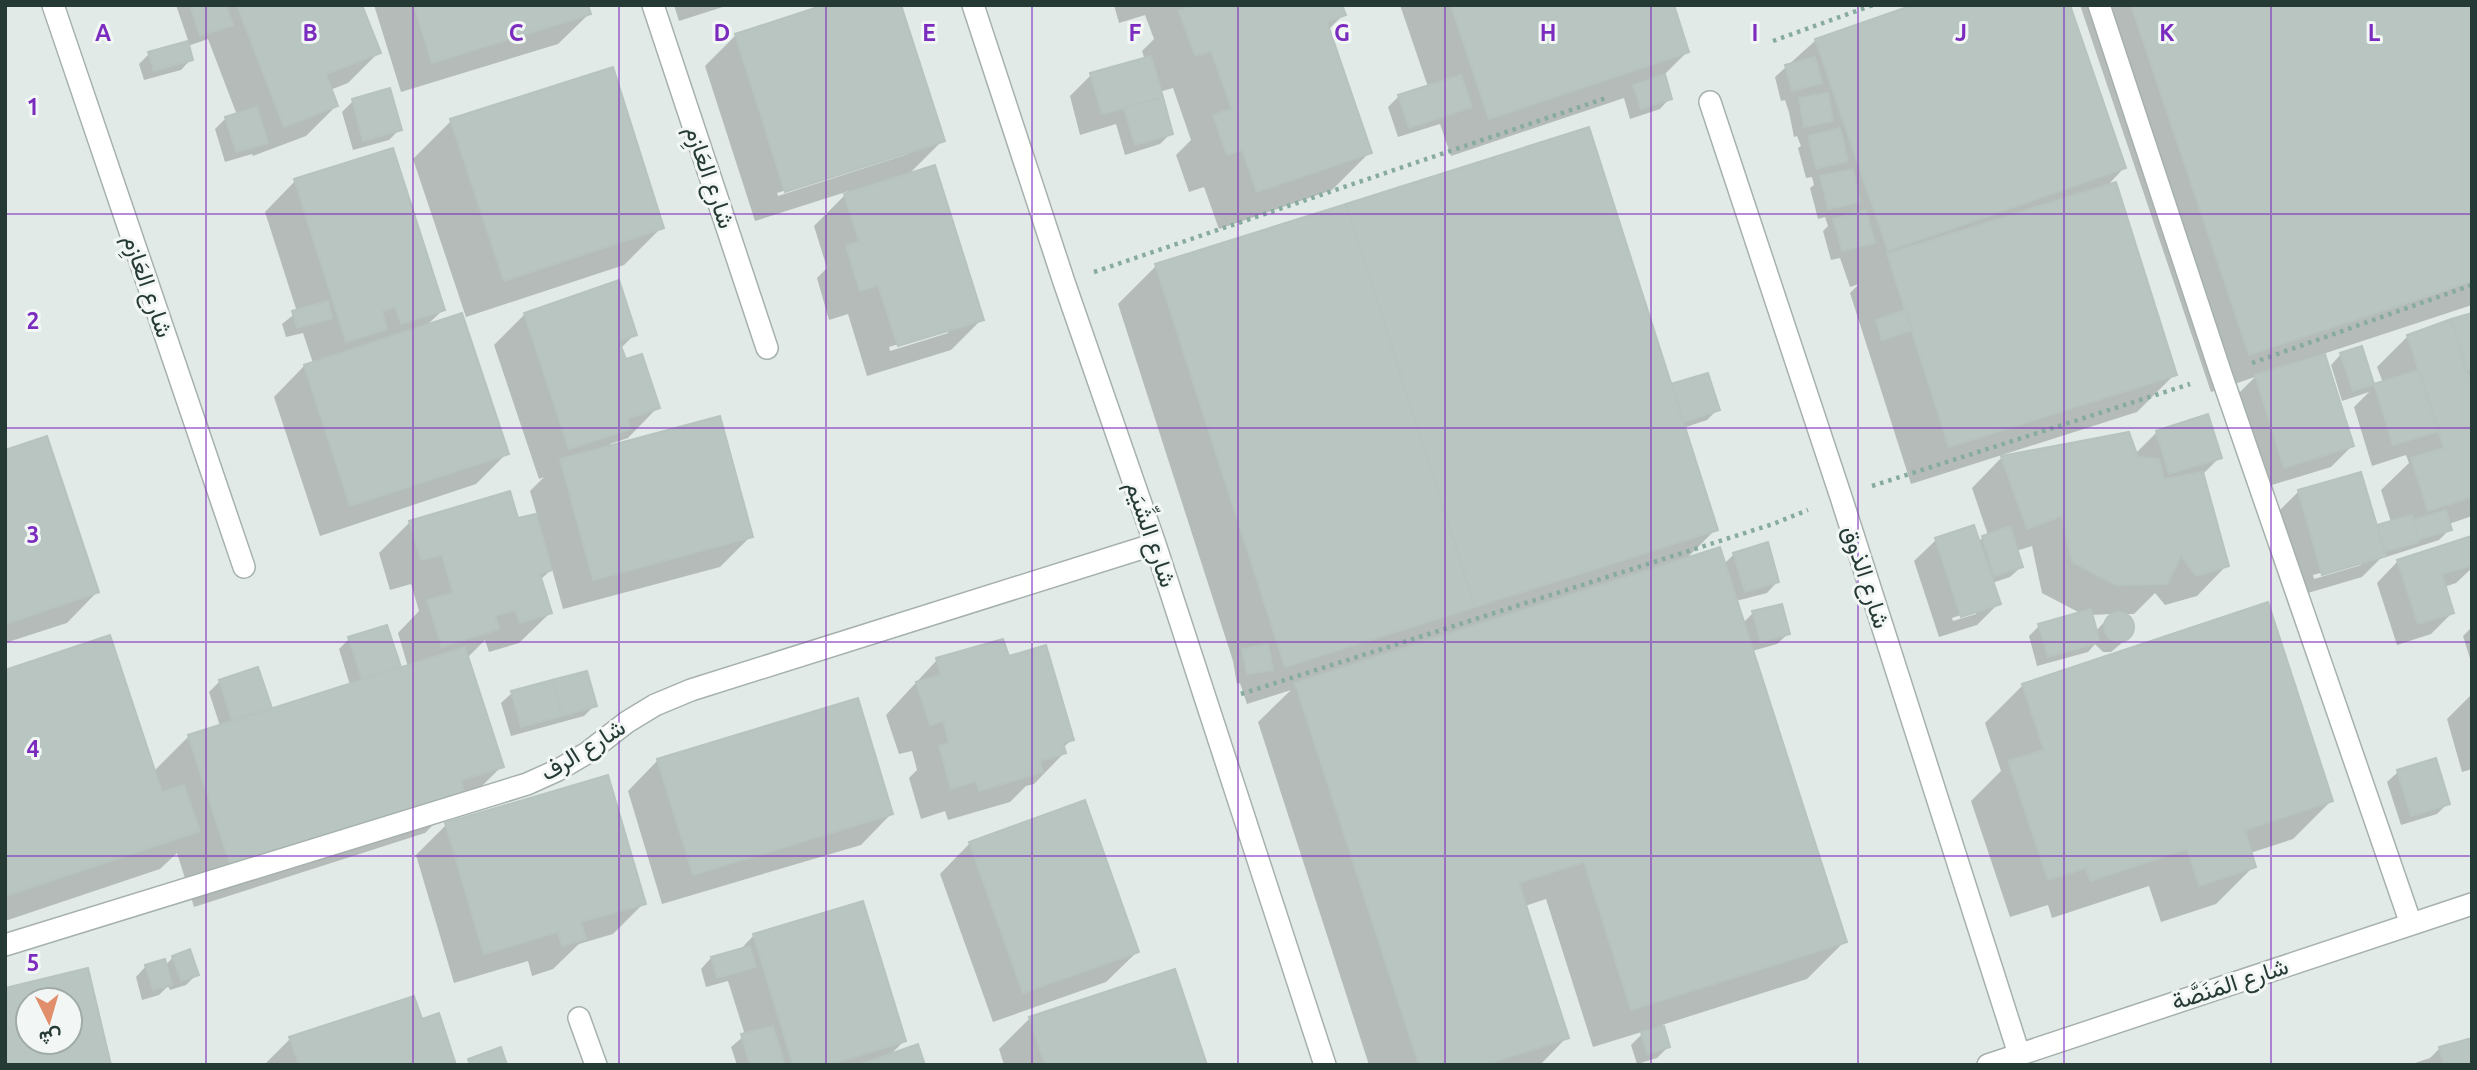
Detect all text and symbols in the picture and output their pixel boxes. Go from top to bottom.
text: A [95,20,111,45]
text: B [302,20,318,45]
text: C [509,20,524,45]
text: D [714,20,730,45]
text: E [922,20,936,45]
text: F [1129,20,1142,45]
text: G [1334,20,1350,45]
text: H [1540,20,1556,45]
text: I [1752,20,1758,45]
text: J [1955,20,1967,45]
text: K [2159,20,2175,45]
text: L [2368,20,2381,45]
text: 1 [27,94,39,119]
street label: شارع العَازِم [675,122,741,233]
street label: شارع العَازِم [113,231,179,342]
text: 2 [27,308,39,333]
street label: شارع الشِّيَم [1118,476,1185,591]
text: 3 [27,522,39,547]
street label: شارع الذوق [1834,522,1896,632]
street label: شارع الرف [535,713,632,789]
text: 4 [27,736,40,761]
text: 5 [27,950,39,975]
street label: شارع المَنَصَّة [2168,952,2293,1018]
north arrow [14,986,84,1056]
text: ش [38,1025,63,1050]

